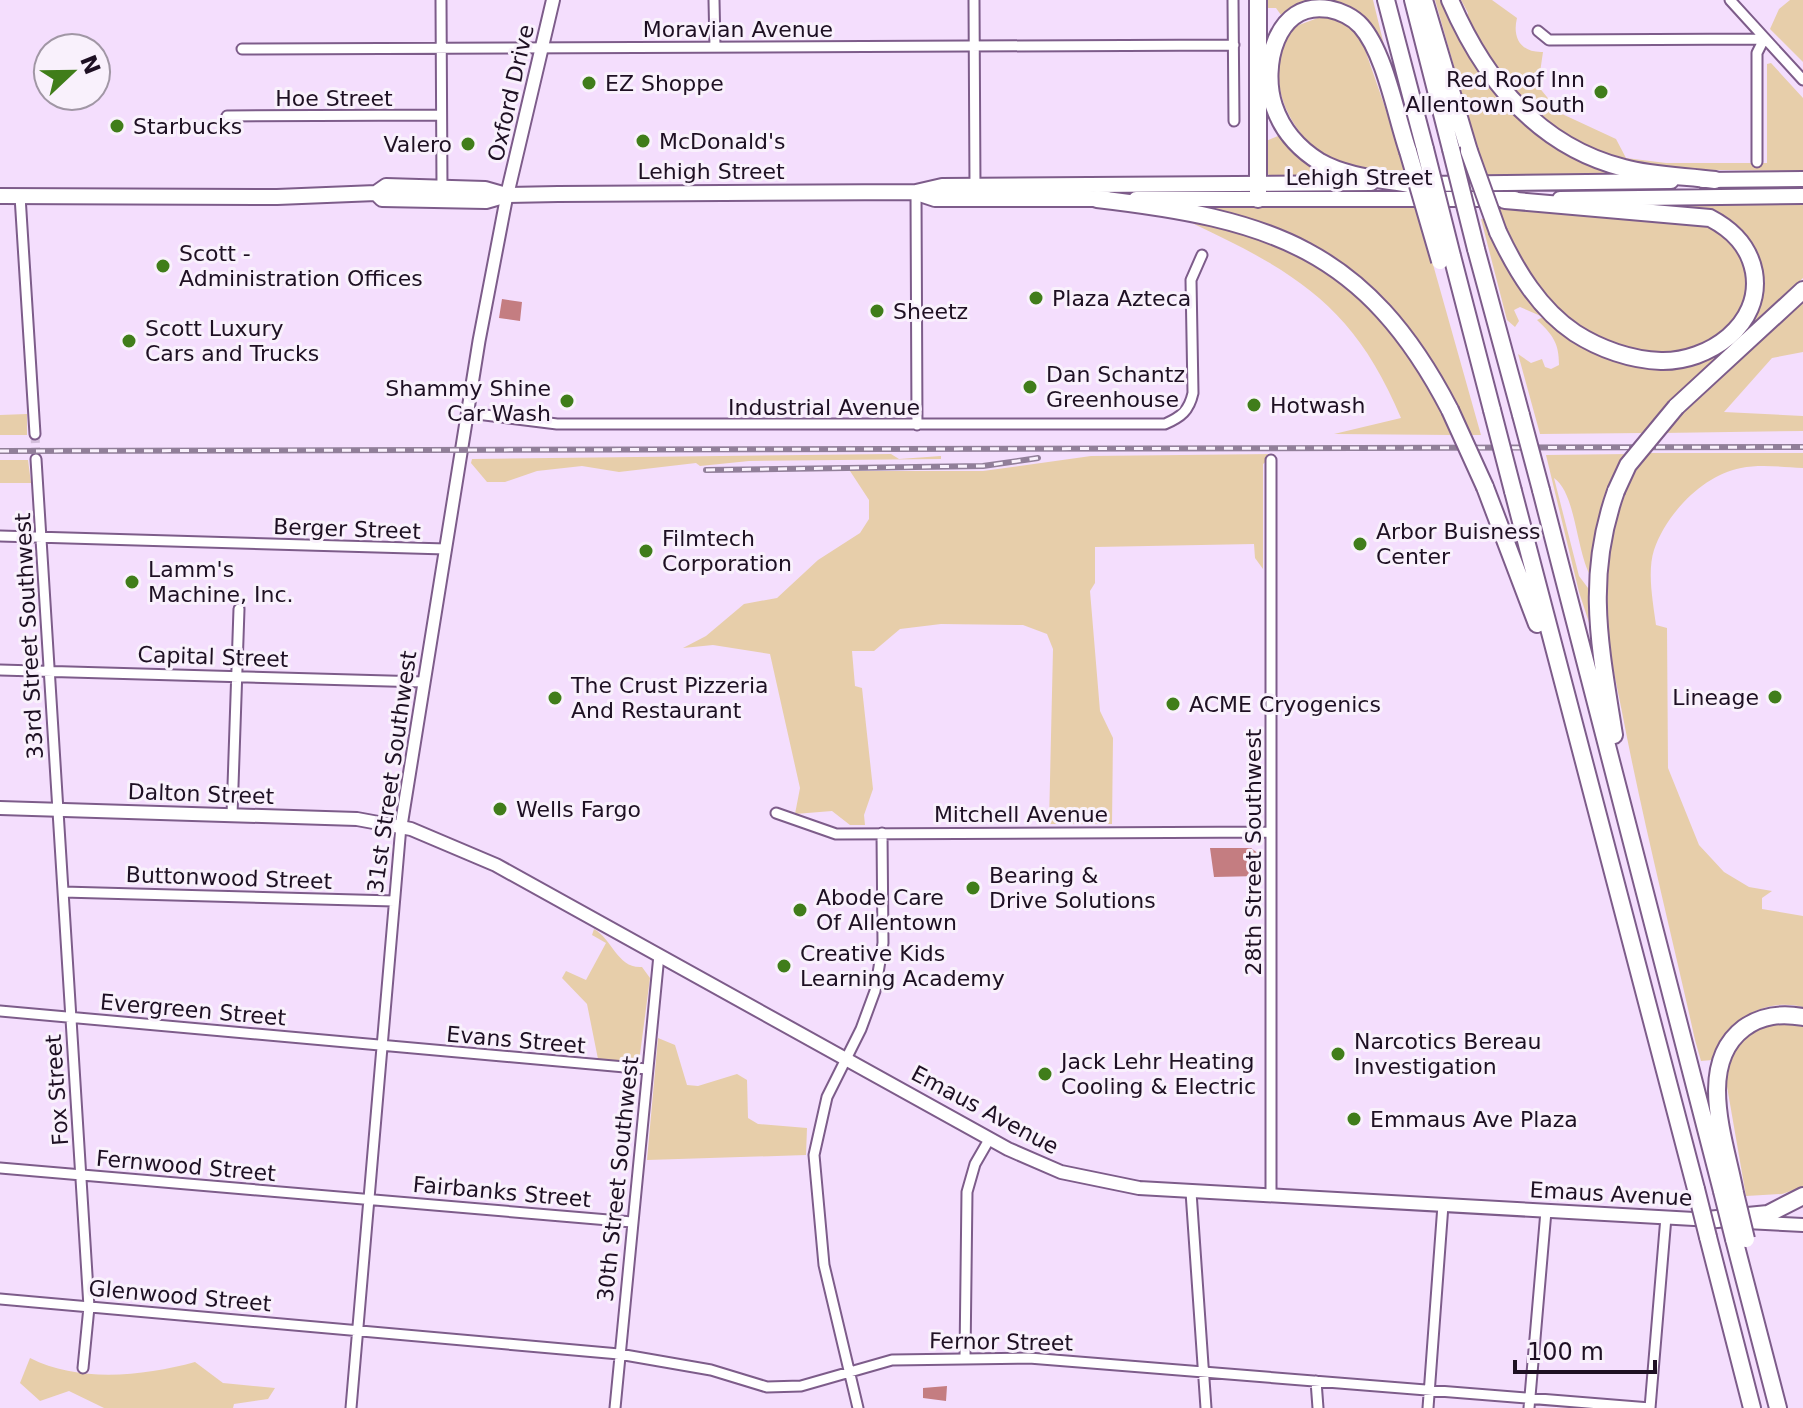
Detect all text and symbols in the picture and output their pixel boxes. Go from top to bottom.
street label: Moravian Avenue [643,17,833,42]
street label: Oxford Drive [483,22,539,164]
north arrow [32,32,112,112]
text: N [75,51,105,78]
place label: Red Roof Inn Allentown South [1405,67,1585,117]
place label: EZ Shoppe [605,71,724,96]
marker: EZ Shoppe [580,74,598,92]
marker: Red Roof Inn Allentown South [1592,83,1610,101]
street label: Hoe Street [275,86,393,111]
place label: Starbucks [133,114,242,139]
marker: Starbucks [108,117,126,135]
place label: McDonald's [659,129,786,154]
place label: Valero [384,132,452,157]
marker: McDonald's [634,132,652,150]
marker: Valero [459,135,477,153]
street label: Lehigh Street [637,159,785,184]
street label: Lehigh Street [1285,165,1433,190]
place label: Scott - Administration Offices [179,241,423,291]
marker: Scott - Administration Offices [154,257,172,275]
place label: Plaza Azteca [1052,286,1191,311]
marker: Plaza Azteca [1027,289,1045,307]
place label: Sheetz [893,299,968,324]
marker: Sheetz [868,302,886,320]
place label: Scott Luxury Cars and Trucks [145,316,319,366]
marker: Scott Luxury Cars and Trucks [120,332,138,350]
place label: Dan Schantz Greenhouse [1046,362,1185,412]
place label: Shammy Shine Car Wash [385,376,551,426]
marker: Dan Schantz Greenhouse [1021,378,1039,396]
marker: Shammy Shine Car Wash [558,392,576,410]
place label: Hotwash [1270,393,1366,418]
street label: Industrial Avenue [728,395,920,420]
marker: Hotwash [1245,396,1263,414]
street label: 33rd Street Southwest [10,512,48,760]
street label: Berger Street [273,514,422,544]
place label: Arbor Buisness Center [1376,519,1541,569]
place label: Filmtech Corporation [662,526,792,576]
marker: Arbor Buisness Center [1351,535,1369,553]
marker: Filmtech Corporation [637,542,655,560]
place label: Lamm's Machine, Inc. [148,557,294,607]
marker: Lamm's Machine, Inc. [123,573,141,591]
street label: Capital Street [137,642,289,672]
street label: 31st Street Southwest [363,649,421,895]
place label: The Crust Pizzeria And Restaurant [570,673,769,723]
place label: Lineage [1672,685,1759,710]
marker: Lineage [1766,688,1784,706]
marker: The Crust Pizzeria And Restaurant [546,689,564,707]
place label: ACME Cryogenics [1189,692,1381,717]
marker: ACME Cryogenics [1164,695,1182,713]
street label: 28th Street Southwest [1241,728,1266,975]
street label: Dalton Street [127,779,275,809]
place label: Wells Fargo [516,797,641,822]
marker: Wells Fargo [491,800,509,818]
street label: Mitchell Avenue [934,802,1108,827]
street label: Buttonwood Street [125,862,333,894]
place label: Bearing & Drive Solutions [989,863,1156,913]
marker: Bearing & Drive Solutions [964,879,982,897]
place label: Abode Care Of Allentown [816,885,957,935]
marker: Abode Care Of Allentown [791,901,809,919]
place label: Creative Kids Learning Academy [800,941,1005,991]
marker: Creative Kids Learning Academy [775,957,793,975]
street label: Evergreen Street [99,989,287,1031]
street label: Evans Street [445,1021,587,1059]
place label: Narcotics Bereau Investigation [1354,1029,1542,1079]
street label: Fox Street [41,1033,73,1146]
marker: Narcotics Bereau Investigation [1329,1045,1347,1063]
place label: Jack Lehr Heating Cooling & Electric [1059,1049,1256,1099]
street label: 30th Street Southwest [593,1055,643,1303]
street label: Emaus Avenue [907,1061,1063,1159]
marker: Jack Lehr Heating Cooling & Electric [1036,1065,1054,1083]
place label: Emmaus Ave Plaza [1370,1107,1578,1132]
marker: Emmaus Ave Plaza [1345,1110,1363,1128]
street label: Fernwood Street [95,1146,277,1186]
street label: Fairbanks Street [412,1172,592,1212]
street label: Emaus Avenue [1529,1177,1693,1211]
street label: Glenwood Street [88,1276,273,1316]
scale bar [1515,1324,1655,1374]
street label: Fernor Street [929,1328,1074,1356]
text: 100 m [1527,1338,1604,1366]

